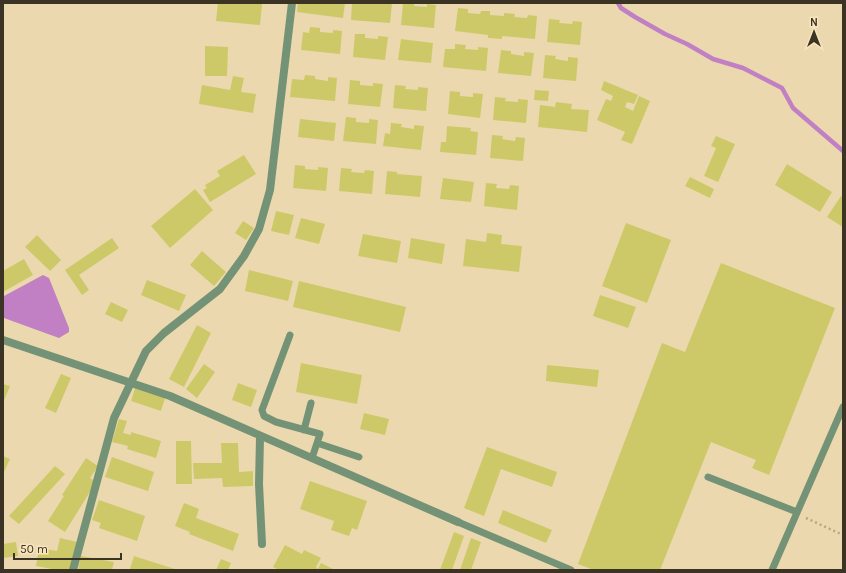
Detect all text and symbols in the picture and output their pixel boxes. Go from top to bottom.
north arrow [794,12,834,52]
text: N [810,16,818,29]
scale bar [14,535,121,561]
text: 50 m [20,542,48,556]

